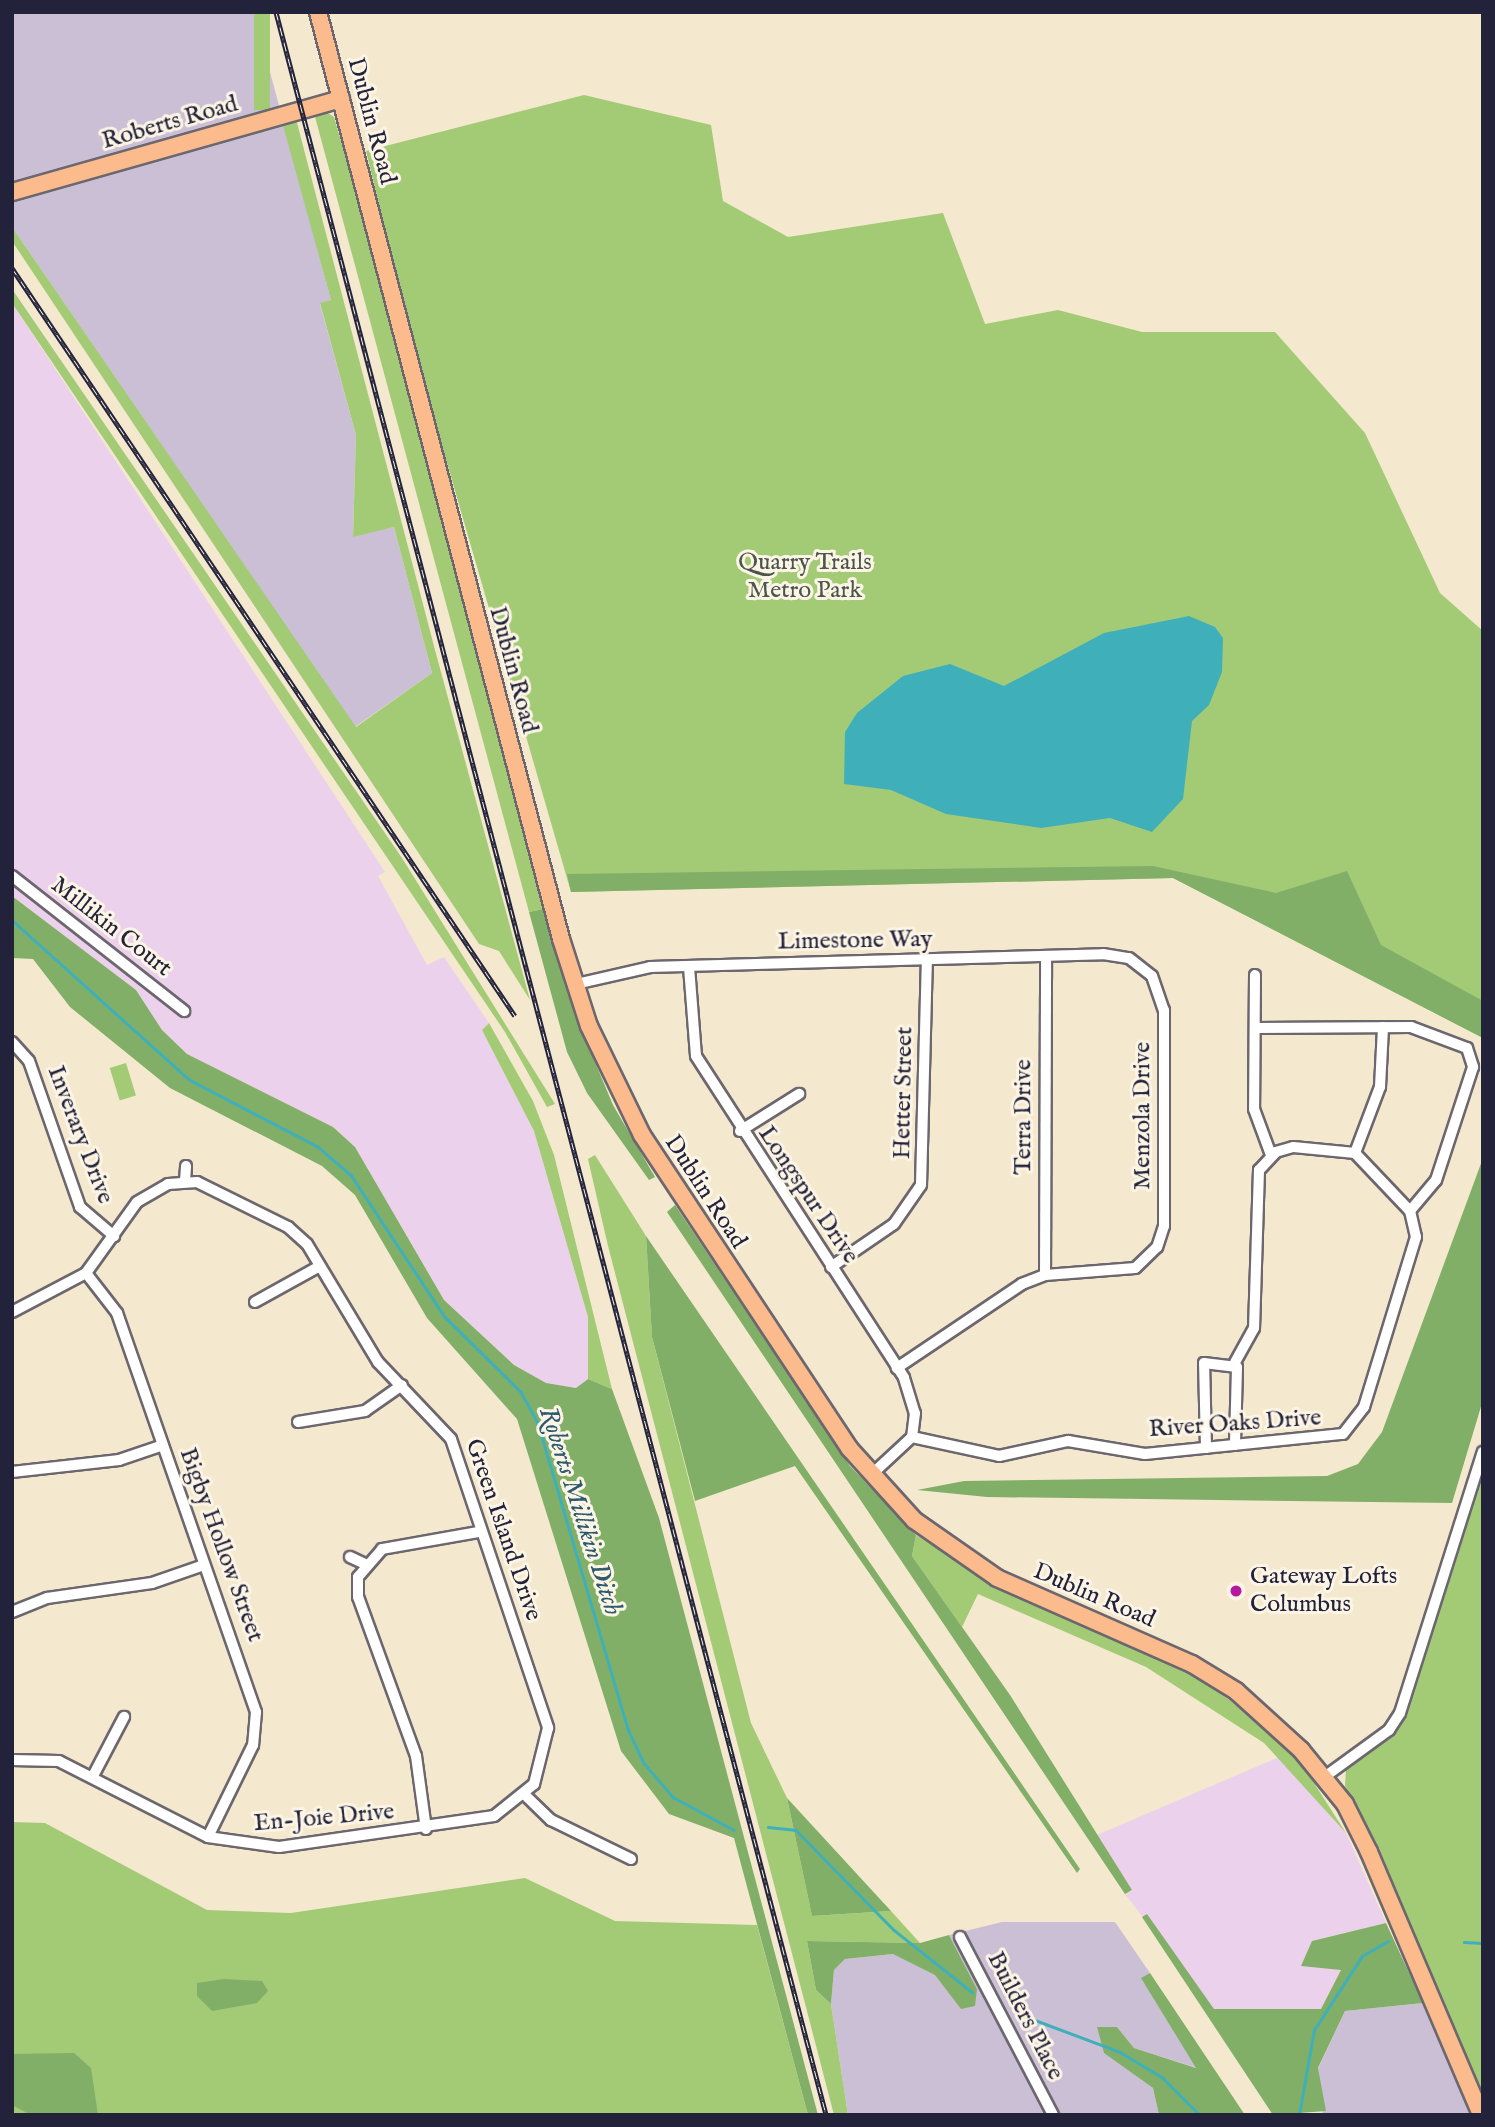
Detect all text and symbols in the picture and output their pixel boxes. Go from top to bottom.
street label: Dublin Road [340,55,402,187]
street label: Roberts Road [99,90,241,156]
park label: Quarry Trails Metro Park [738,549,872,605]
street label: Dublin Road [482,604,544,736]
street label: Millikin Court [45,871,177,983]
street label: Limestone Way [777,925,933,957]
street label: Hetter Street [888,1027,920,1159]
street label: Menzola Drive [1129,1042,1157,1190]
street label: Terra Drive [1010,1059,1038,1175]
street label: Inverary Drive [41,1062,119,1208]
street label: Longspur Drive [751,1121,865,1269]
street label: Dublin Road [658,1130,752,1254]
water label: Roberts Millikin Ditch [532,1403,628,1619]
street label: River Oaks Drive [1148,1404,1322,1444]
street label: Green Island Drive [458,1435,548,1625]
street label: Bigby Hollow Street [173,1444,269,1646]
street label: Dublin Road [1029,1557,1159,1635]
place label: Gateway Lofts Columbus [1250,1563,1397,1619]
marker: Gateway Lofts Columbus [1228,1583,1244,1599]
street label: En-Joie Drive [253,1798,395,1838]
street label: Builders Place [980,1947,1070,2085]

